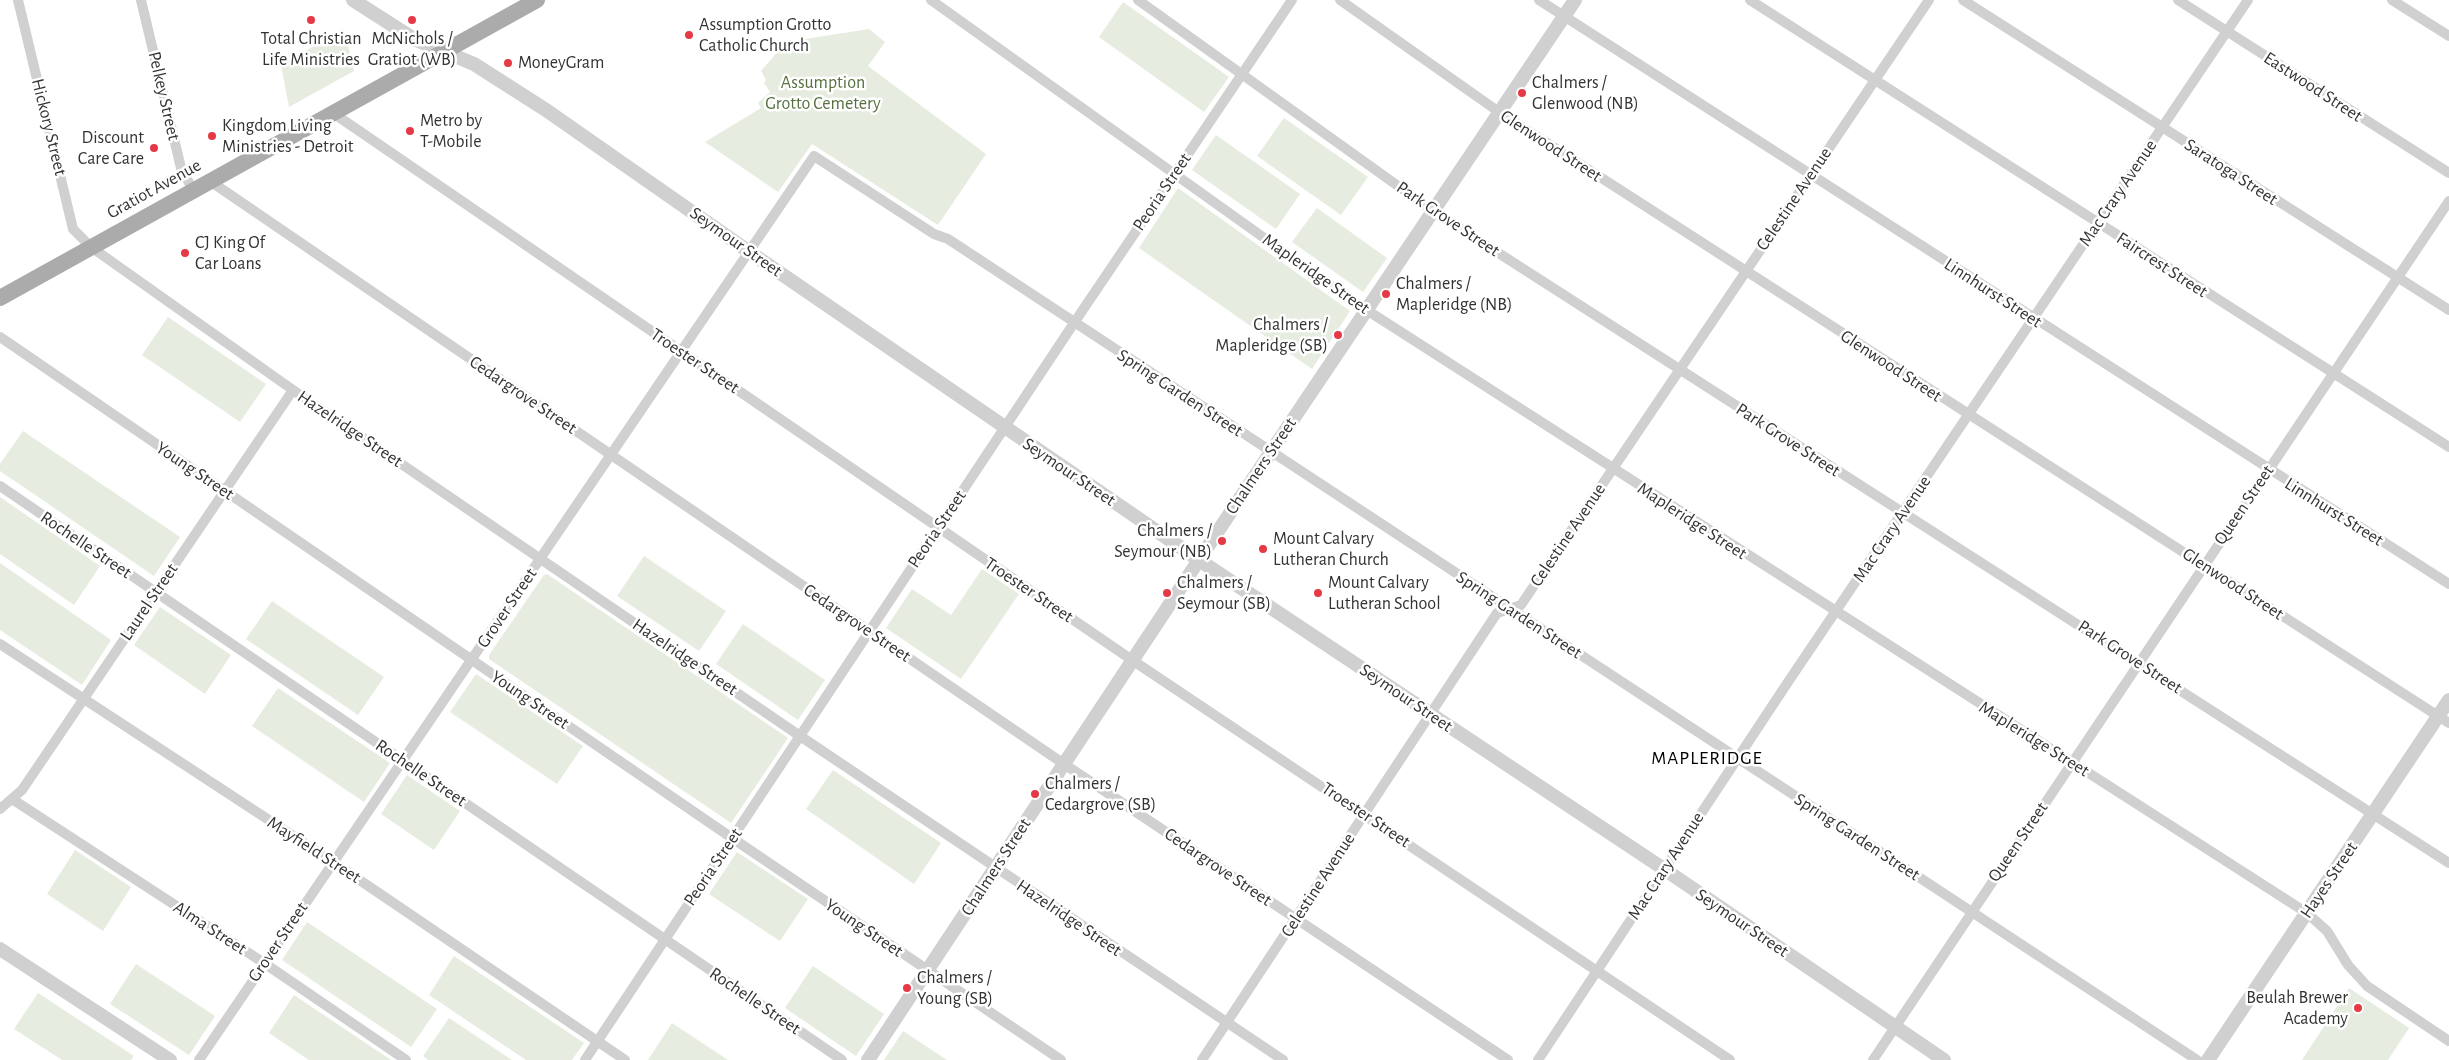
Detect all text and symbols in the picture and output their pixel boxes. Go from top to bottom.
marker: Total Christian Life Ministries [305,14,317,26]
marker: McNichols / Gratiot (WB) [406,14,418,26]
place label: Assumption Grotto Catholic Church [699,14,831,56]
place label: Total Christian Life Ministries [261,28,361,70]
place label: McNichols / Gratiot (WB) [368,28,456,70]
marker: Assumption Grotto Catholic Church [683,29,695,41]
street label: Eastwood Street [2260,47,2366,127]
street label: Pelkey Street [143,49,185,143]
place label: MoneyGram [518,52,604,74]
marker: MoneyGram [502,57,514,69]
park label: Assumption Grotto Cemetery [765,72,881,115]
place label: Chalmers / Glenwood (NB) [1532,72,1639,115]
street label: Hickory Street [27,76,71,178]
marker: Chalmers / Glenwood (NB) [1516,87,1528,99]
street label: Glenwood Street [1496,105,1606,187]
place label: Metro by T-Mobile [420,110,482,152]
place label: Kingdom Living Ministries - Detroit [222,115,354,158]
marker: Metro by T-Mobile [404,125,416,137]
place label: Discount Care Care [78,127,144,170]
marker: Kingdom Living Ministries - Detroit [206,130,218,142]
street label: Saratoga Street [2180,134,2282,210]
street label: Mac Crary Avenue [2074,135,2162,251]
marker: Discount Care Care [148,142,160,154]
street label: Celestine Avenue [1752,143,1836,255]
street label: Peoria Street [1128,149,1196,235]
street label: Gratiot Avenue [103,154,205,224]
street label: Park Grove Street [1392,177,1504,261]
street label: Seymour Street [686,202,786,282]
street label: Faircrest Street [2112,228,2212,302]
street label: Mapleridge Street [1258,229,1374,319]
place label: CJ King Of Car Loans [195,232,265,274]
marker: CJ King Of Car Loans [179,247,191,259]
street label: Linnhurst Street [1940,253,2046,333]
place label: Chalmers / Mapleridge (NB) [1396,273,1512,316]
marker: Chalmers / Mapleridge (NB) [1380,288,1392,300]
place label: Chalmers / Mapleridge (SB) [1215,314,1328,356]
street label: Troester Street [647,323,743,399]
street label: Glenwood Street [1836,325,1946,407]
marker: Chalmers / Mapleridge (SB) [1332,329,1344,341]
street label: Spring Garden Street [1113,344,1247,442]
street label: Cedargrove Street [465,351,581,439]
street label: Hazelridge Street [293,386,407,472]
street label: Park Grove Street [1732,398,1844,482]
street label: Chalmers Street [1221,414,1301,518]
street label: Seymour Street [1018,433,1120,511]
street label: Young Street [152,437,238,505]
street label: Queen Street [2209,461,2279,549]
street label: Mac Crary Avenue [1848,471,1936,587]
street label: Linnhurst Street [2281,473,2387,551]
street label: Mapleridge Street [1633,478,1751,564]
street label: Celestine Avenue [1526,479,1610,591]
street label: Peoria Street [903,486,971,572]
street label: Rochelle Street [36,507,136,583]
place label: Chalmers / Seymour (NB) [1114,520,1212,562]
place label: Mount Calvary Lutheran Church [1273,528,1389,570]
marker: Chalmers / Seymour (NB) [1216,535,1228,547]
marker: Mount Calvary Lutheran Church [1257,543,1269,555]
street label: Glenwood Street [2178,543,2288,625]
street label: Troester Street [981,552,1077,628]
street label: Laurel Street [115,559,183,645]
street label: Grover Street [472,564,542,652]
street label: Spring Garden Street [1452,566,1586,664]
place label: Chalmers / Seymour (SB) [1177,572,1271,614]
place label: Mount Calvary Lutheran School [1328,572,1441,614]
street label: Cedargrove Street [799,579,915,667]
marker: Chalmers / Seymour (SB) [1161,587,1173,599]
marker: Mount Calvary Lutheran School [1312,587,1324,599]
street label: Hazelridge Street [628,614,742,700]
street label: Park Grove Street [2074,615,2186,699]
street label: Seymour Street [1355,659,1457,737]
street label: Young Street [487,666,573,734]
street label: Mapleridge Street [1975,696,2093,782]
street label: Rochelle Street [371,735,471,811]
district label: MAPLERIDGE [1650,747,1764,769]
place label: Chalmers / Cedargrove (SB) [1045,773,1156,816]
street label: Troester Street [1318,777,1414,853]
marker: Chalmers / Cedargrove (SB) [1029,788,1041,800]
street label: Spring Garden Street [1790,788,1924,886]
street label: Queen Street [1983,798,2053,886]
street label: Mac Crary Avenue [1623,808,1709,924]
street label: Mayfield Street [263,812,365,888]
street label: Chalmers Street [956,814,1036,920]
street label: Cedargrove Street [1160,823,1276,911]
street label: Peoria Street [679,824,747,910]
street label: Celestine Avenue [1276,829,1360,941]
street label: Hayes Street [2296,838,2362,922]
street label: Hazelridge Street [1012,875,1126,961]
street label: Seymour Street [1691,884,1793,962]
street label: Young Street [821,894,907,962]
street label: Alma Street [169,896,251,960]
street label: Grover Street [243,898,313,986]
street label: Rochelle Street [705,963,805,1039]
place label: Chalmers / Young (SB) [917,967,993,1010]
marker: Chalmers / Young (SB) [901,982,913,994]
place label: Beulah Brewer Academy [2246,987,2348,1030]
marker: Beulah Brewer Academy [2352,1002,2364,1014]

